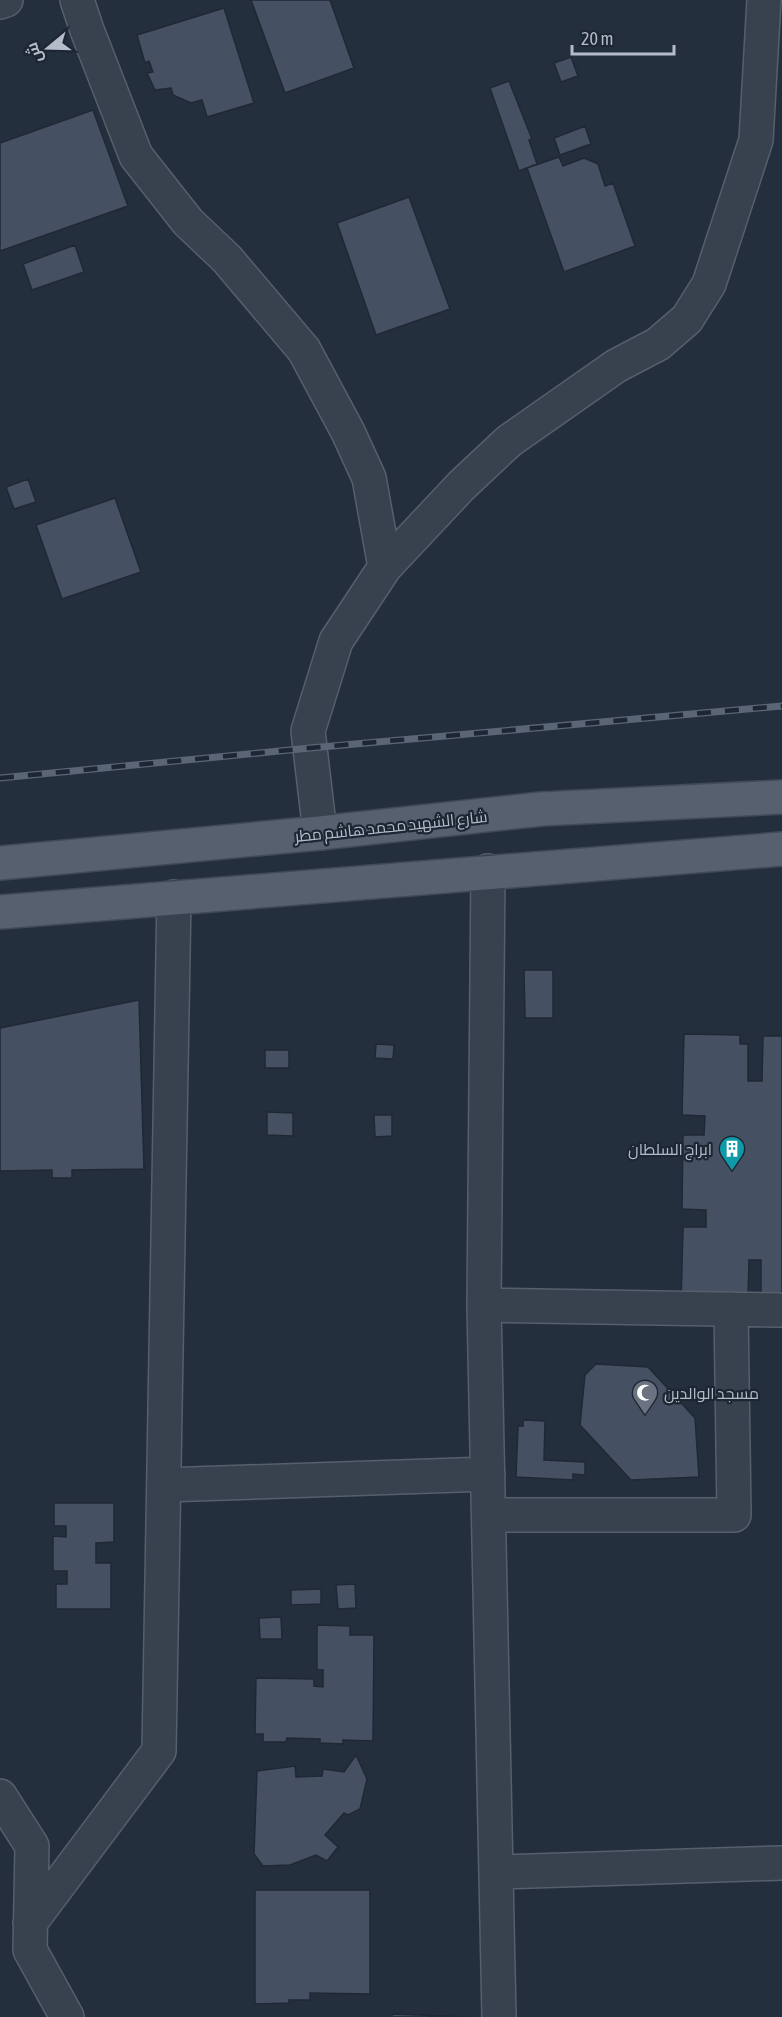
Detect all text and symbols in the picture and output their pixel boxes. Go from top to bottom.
north arrow [18,18,78,78]
scale bar [572,18,674,56]
text: 20 m [581,28,613,49]
text: ش [22,40,47,66]
street label: شارع الشهيد محمد هاشم مطر [293,807,489,848]
building icon: ابراج السلطان [717,1134,747,1172]
place label: ابراج السلطان [628,1140,712,1161]
mosque icon: مسجد الوالدين [630,1378,660,1416]
place label: مسجد الوالدين [664,1384,759,1404]

